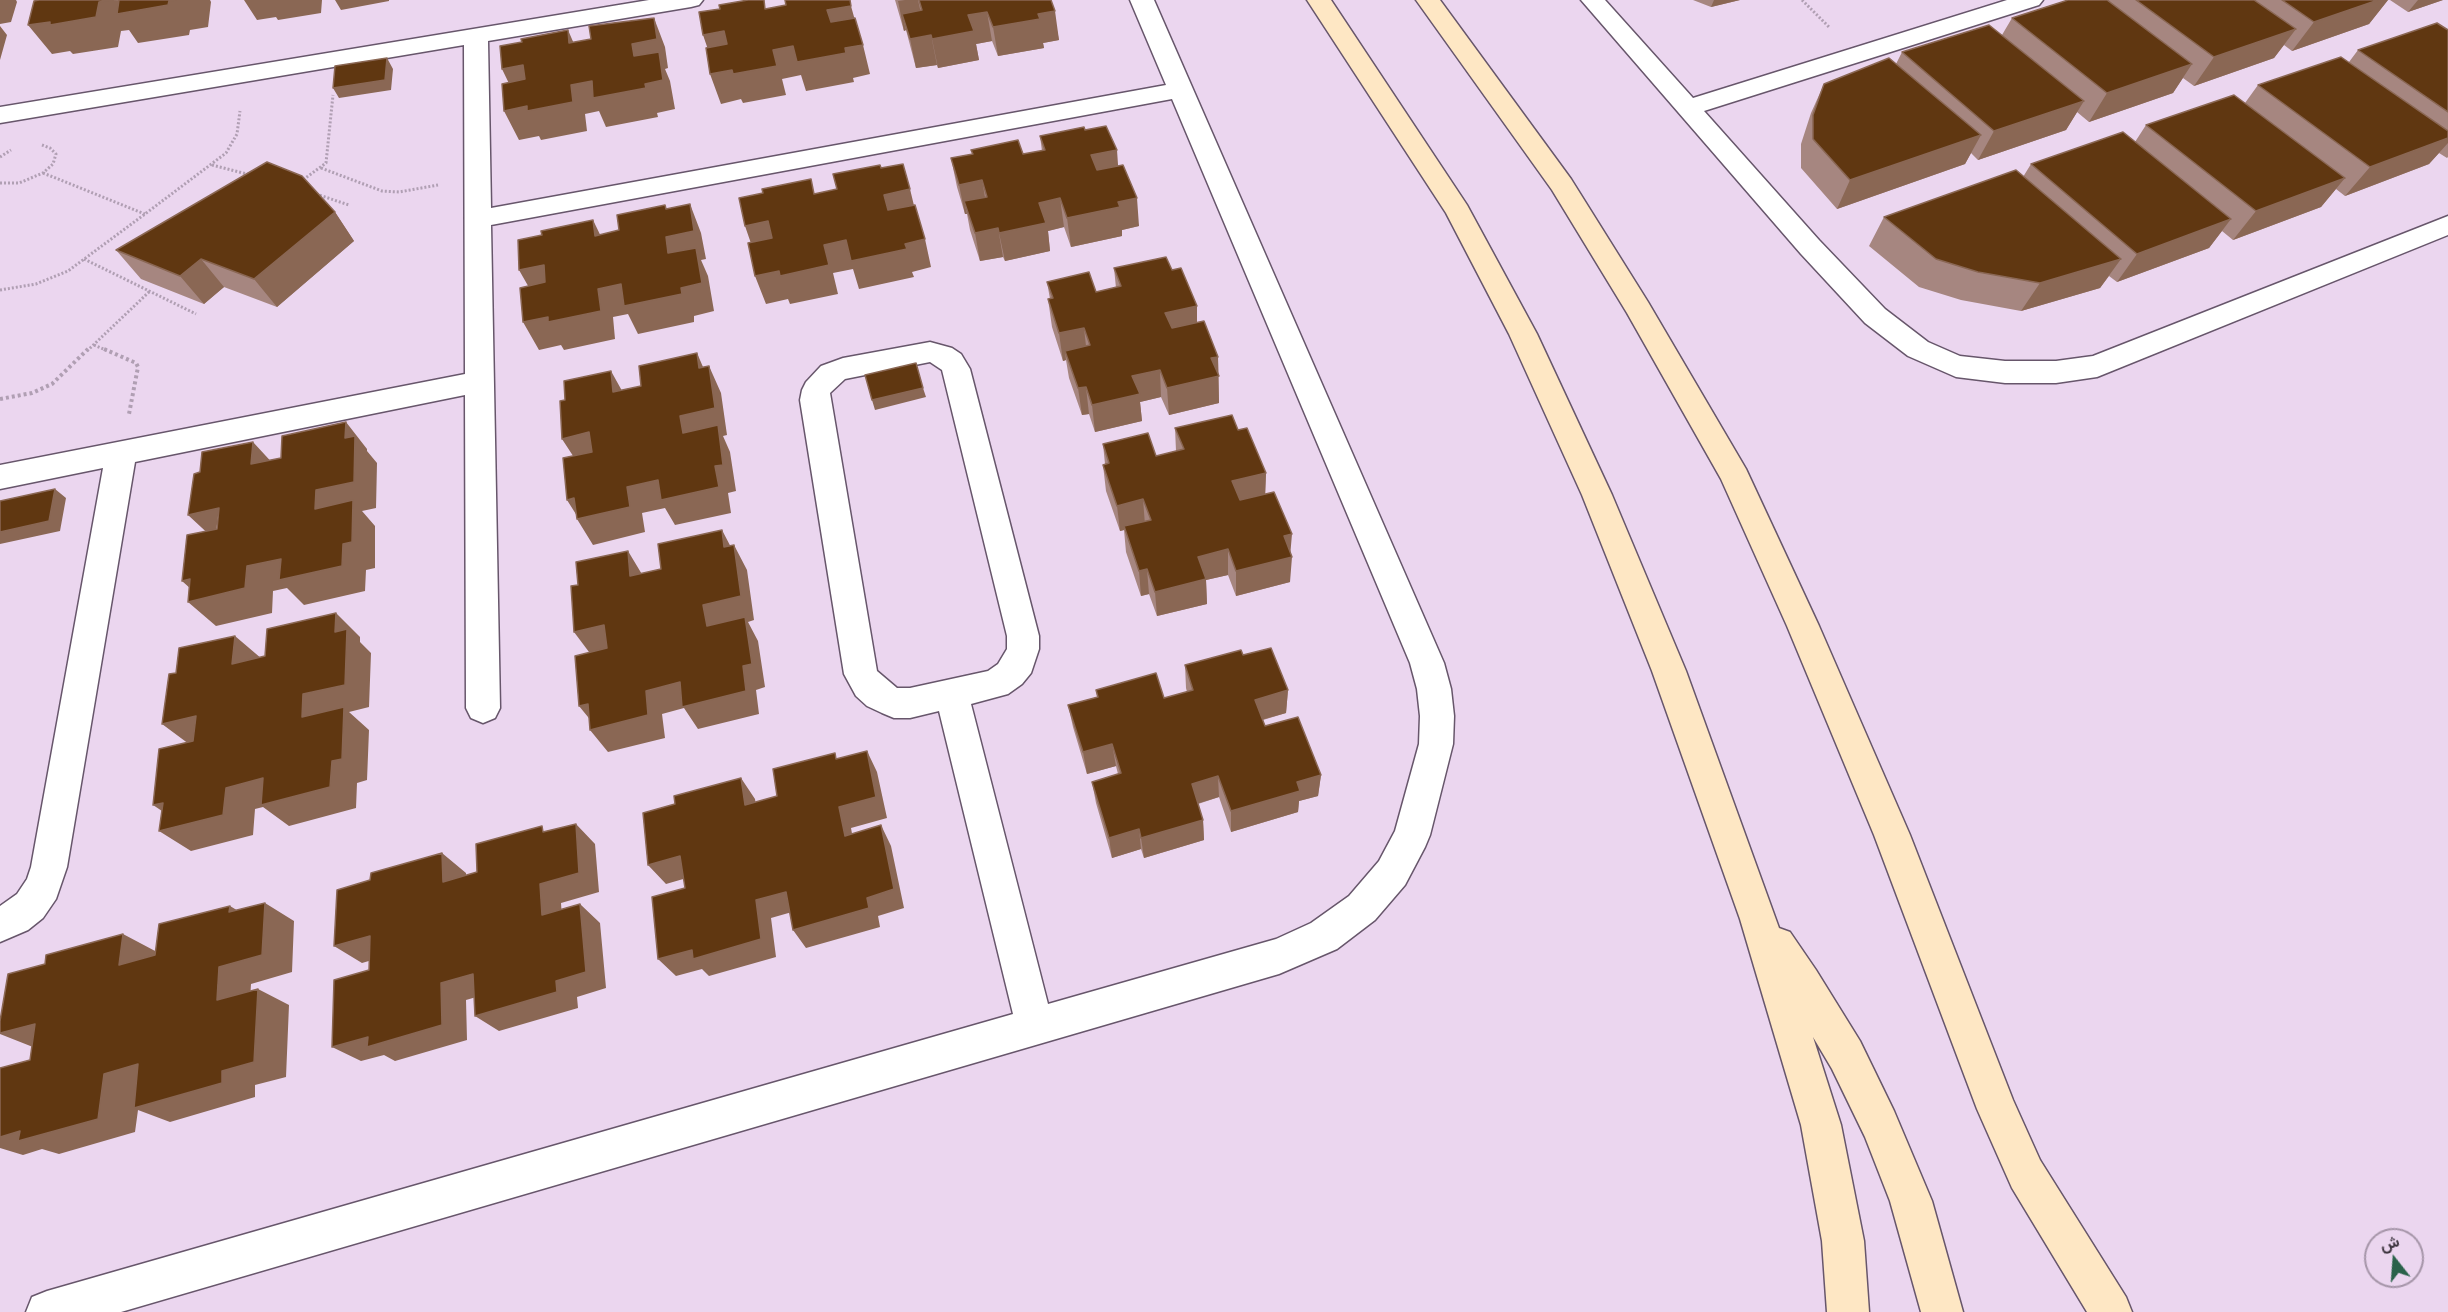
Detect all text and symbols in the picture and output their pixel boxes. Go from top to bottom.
north arrow [2364,1228,2424,1288]
text: ش [2377,1230,2401,1255]

